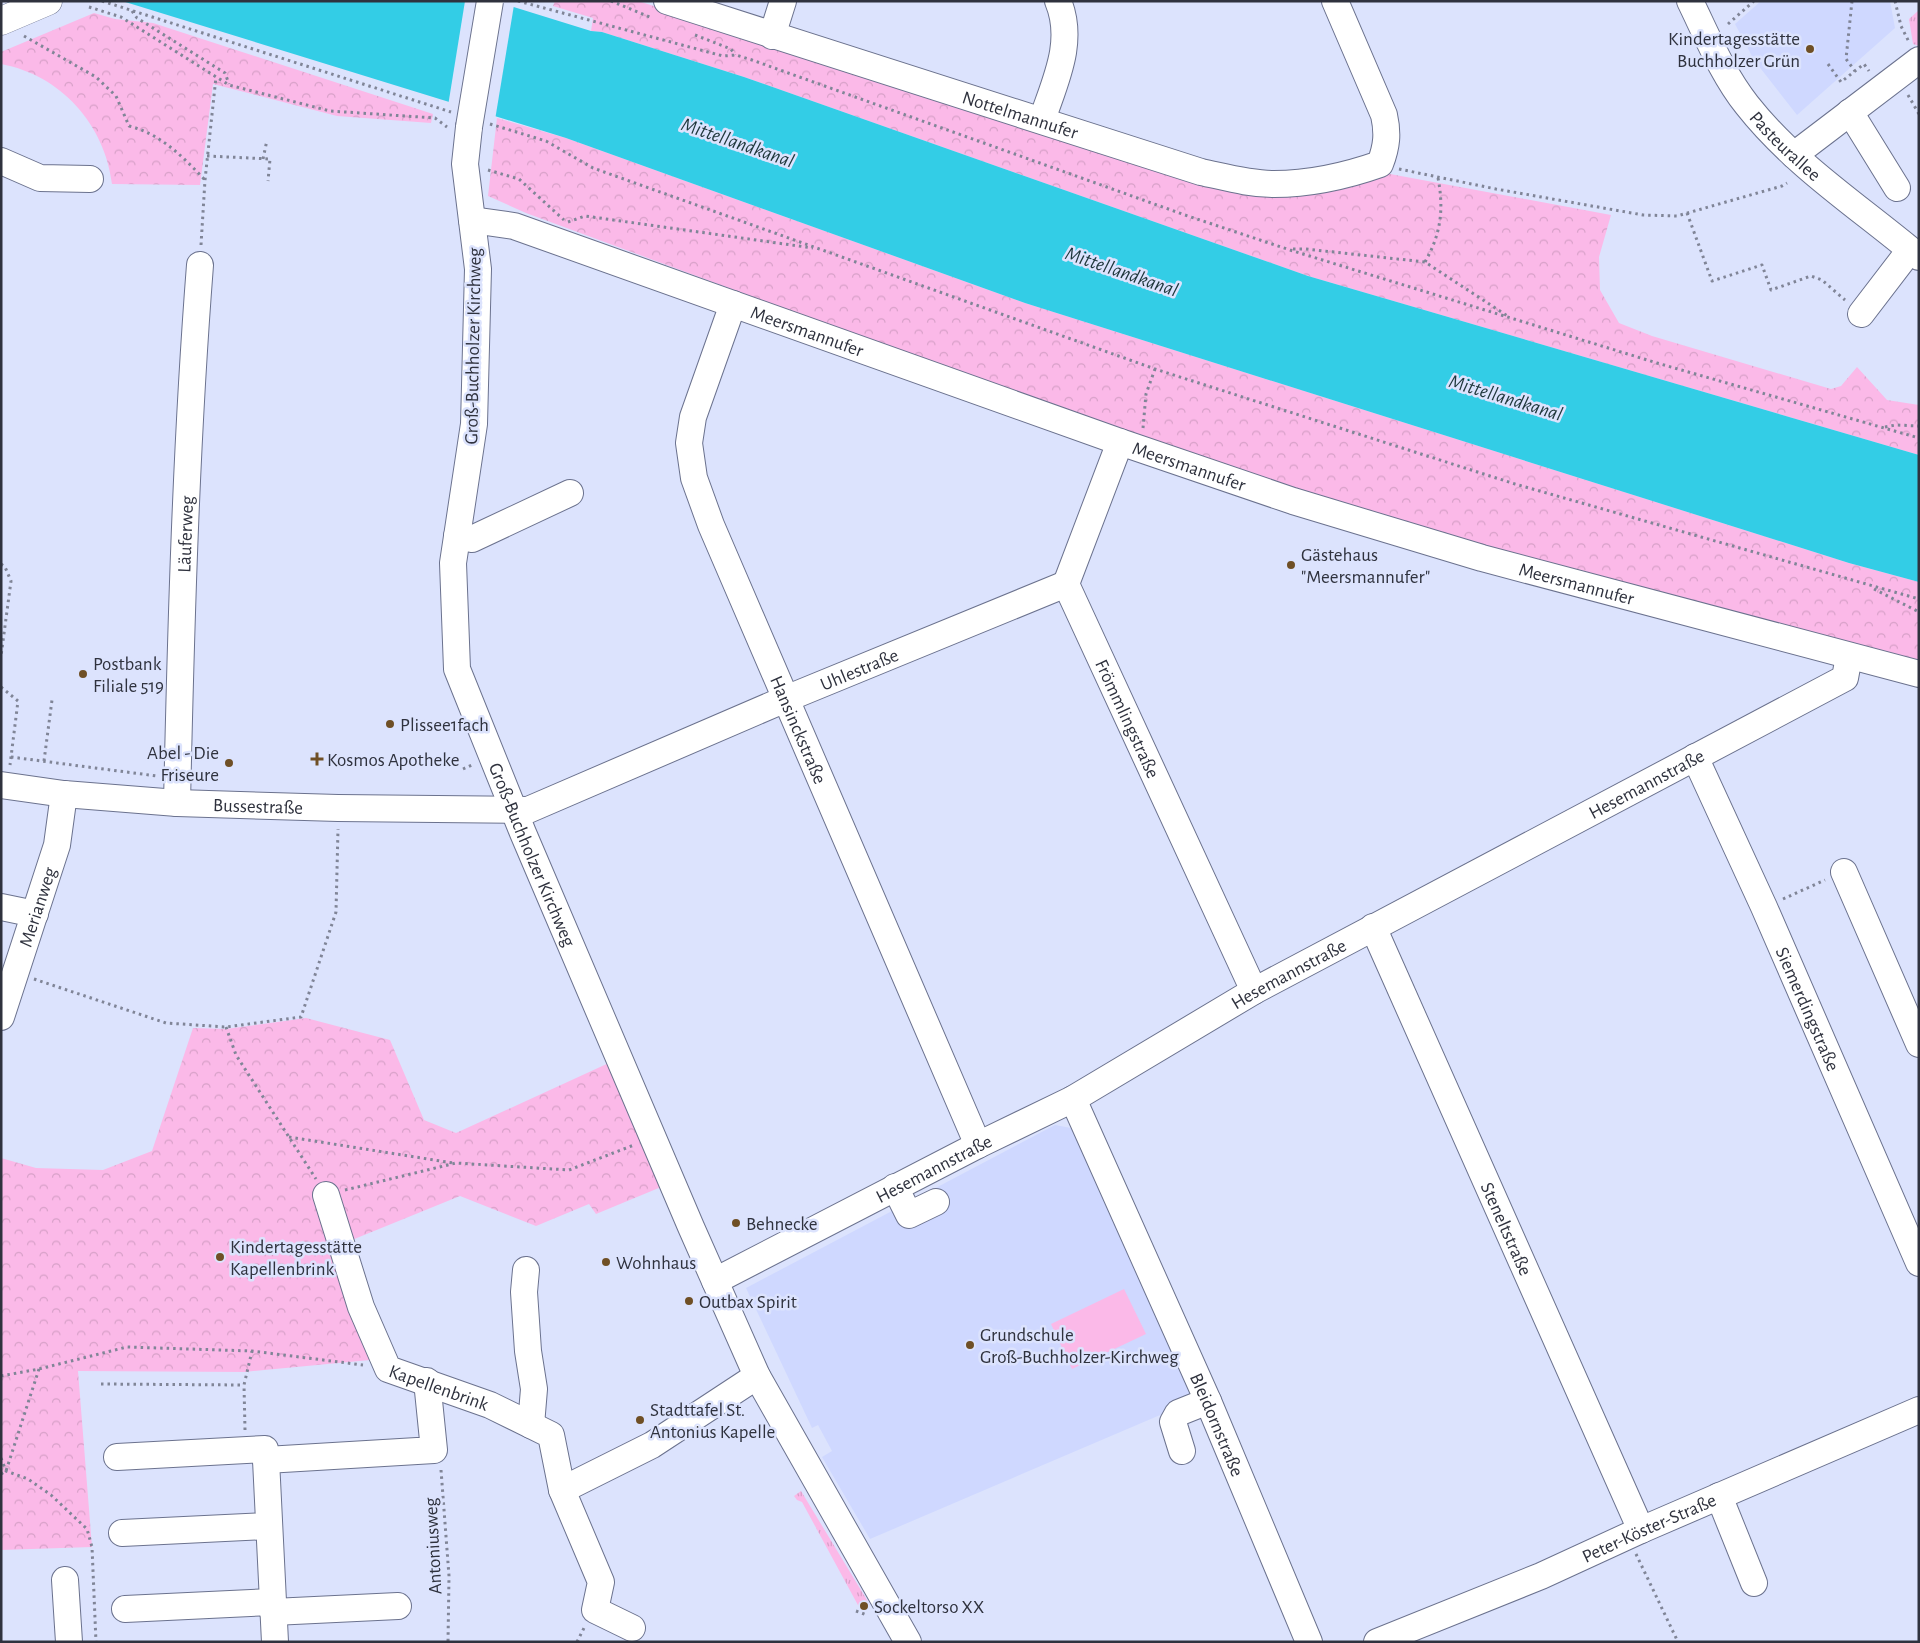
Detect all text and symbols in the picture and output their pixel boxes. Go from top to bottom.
place label: Kindertagesstätte Buchholzer Grün [1668,30,1800,71]
marker: Kindertagesstätte Buchholzer Grün [1804,43,1816,55]
street label: Nottelmannufer [960,88,1080,143]
street label: Pasteurallee [1745,108,1824,185]
water label: Mittellandkanal [679,114,797,172]
water label: Mittellandkanal [1063,243,1181,301]
street label: Groß-Buchholzer Kirchweg [462,247,485,445]
street label: Meersmannufer [748,303,866,361]
water label: Mittellandkanal [1447,371,1565,425]
street label: Meersmannufer [1130,439,1248,495]
street label: Läuferweg [175,495,197,573]
place label: Gästehaus "Meersmannufer" [1301,546,1430,587]
marker: Gästehaus "Meersmannufer" [1285,559,1297,571]
street label: Meersmannufer [1517,560,1636,609]
street label: Uhlestraße [818,646,901,695]
place label: Postbank Filiale 519 [93,655,164,696]
street label: Frömmlingstraße [1091,657,1162,781]
marker: Postbank Filiale 519 [77,668,89,680]
street label: Hansinckstraße [766,673,829,787]
place label: Plissee1fach [400,716,489,735]
marker: Plissee1fach [384,718,396,730]
place label: Abel - Die Friseure [147,744,219,785]
street label: Hesemannstraße [1586,746,1708,823]
place label: Kosmos Apotheke [327,751,459,770]
marker: Kosmos Apotheke [311,753,323,765]
marker: Abel - Die Friseure [223,757,235,769]
street label: Groß-Buchholzer Kirchweg [485,760,579,950]
street label: Bussestraße [213,796,303,818]
street label: Merianweg [17,864,60,949]
street label: Hesemannstraße [1228,936,1350,1013]
street label: Siemerdingstraße [1772,944,1842,1074]
street label: Hesemannstraße [873,1132,995,1207]
street label: Steneltstraße [1477,1180,1535,1279]
place label: Behnecke [746,1215,817,1234]
marker: Behnecke [730,1217,742,1229]
place label: Kindertagesstätte Kapellenbrink [230,1238,362,1279]
marker: Kindertagesstätte Kapellenbrink [214,1251,226,1263]
place label: Wohnhaus [616,1254,696,1273]
marker: Wohnhaus [600,1256,612,1268]
place label: Outbax Spirit [699,1293,797,1312]
marker: Outbax Spirit [683,1295,695,1307]
place label: Grundschule Groß-Buchholzer-Kirchweg [980,1326,1179,1367]
marker: Grundschule Groß-Buchholzer-Kirchweg [964,1339,976,1351]
street label: Kapellenbrink [386,1362,491,1415]
street label: Bleidornstraße [1186,1370,1246,1479]
place label: Stadttafel St. Antonius Kapelle [650,1401,775,1442]
marker: Stadttafel St. Antonius Kapelle [634,1414,646,1426]
street label: Peter-Köster-Straße [1579,1491,1719,1567]
street label: Antoniusweg [421,1496,446,1595]
place label: Sockeltorso XX [874,1598,984,1617]
marker: Sockeltorso XX [858,1600,870,1612]

